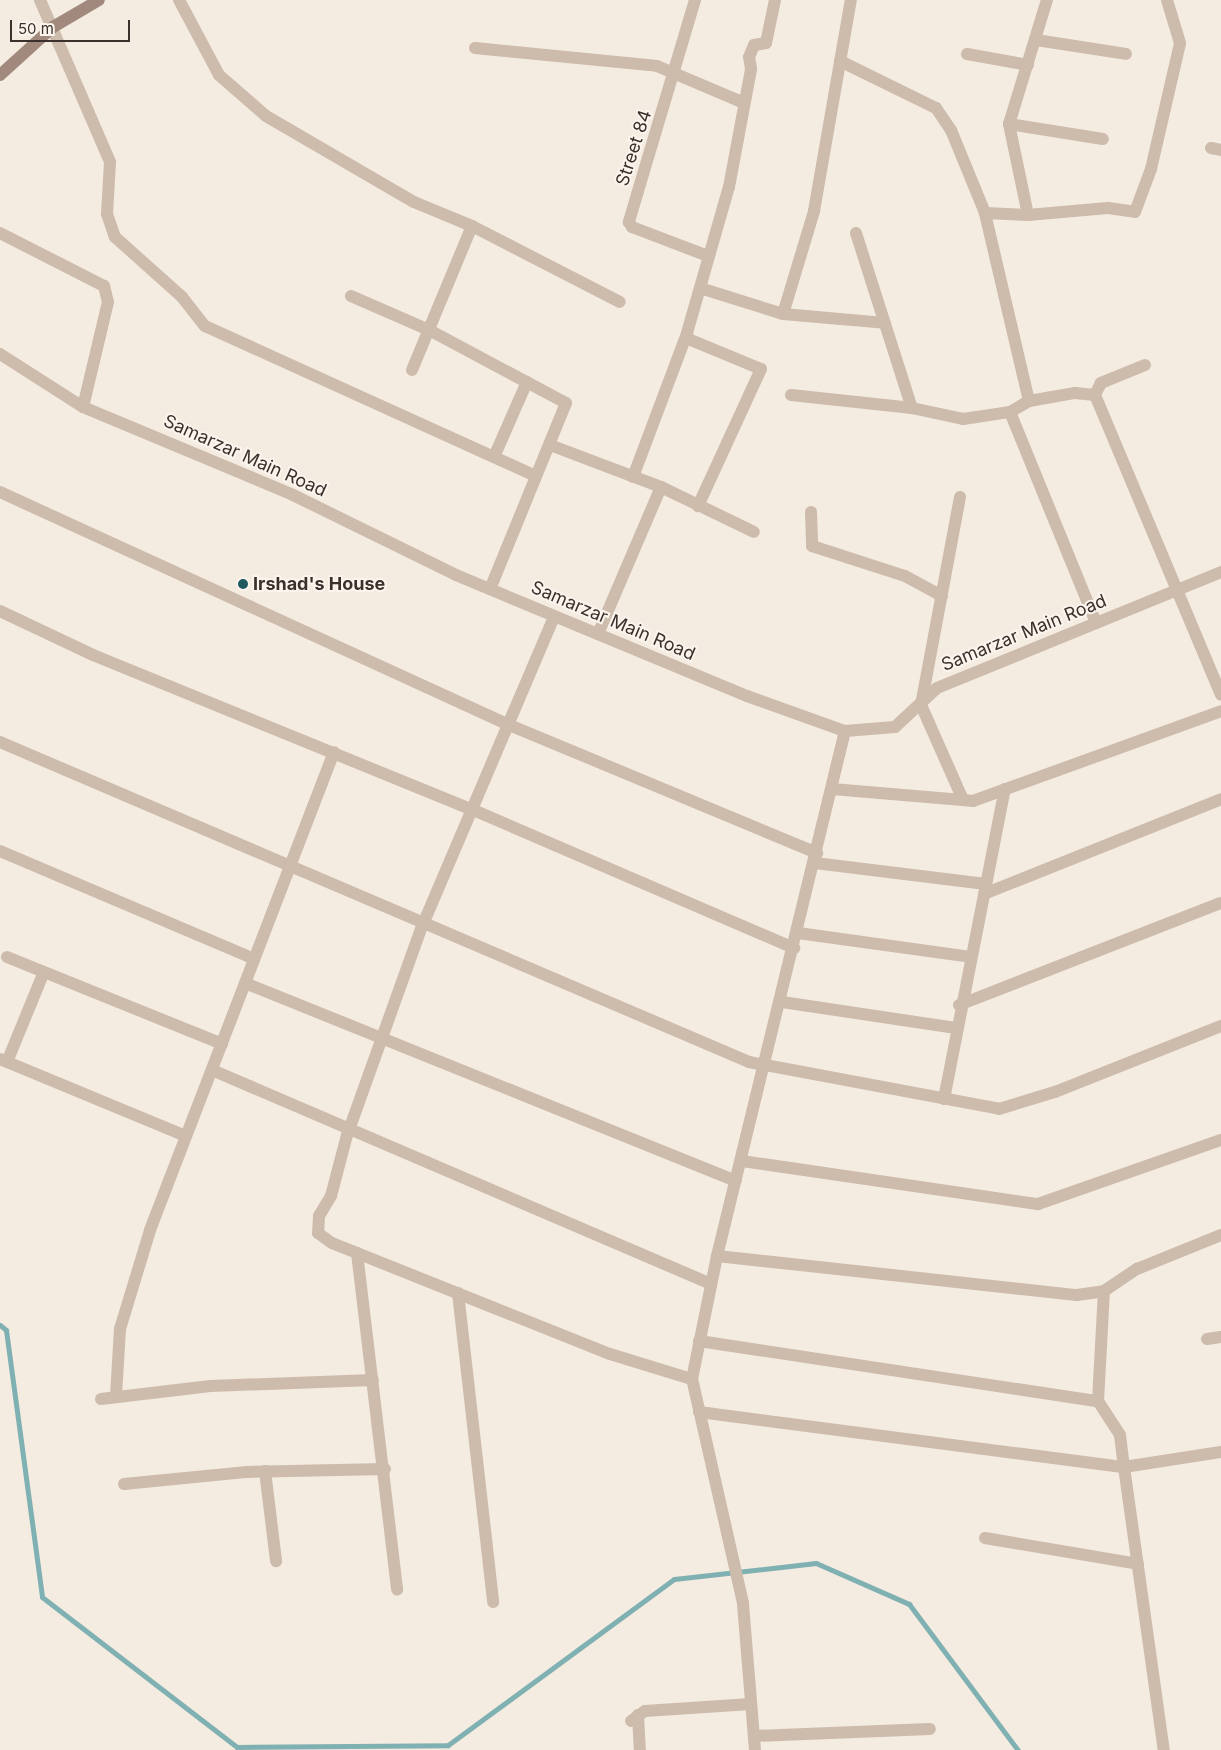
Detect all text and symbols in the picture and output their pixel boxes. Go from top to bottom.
scale bar [12,10,132,42]
text: 50 m [18,19,54,38]
street label: Street 84 [612,107,656,189]
street label: Samarzar Main Road [160,410,330,502]
place label: Irshad's House [253,573,385,595]
street label: Samarzar Main Road [528,577,698,665]
marker: Irshad's House [237,578,249,590]
street label: Samarzar Main Road [938,590,1110,676]

